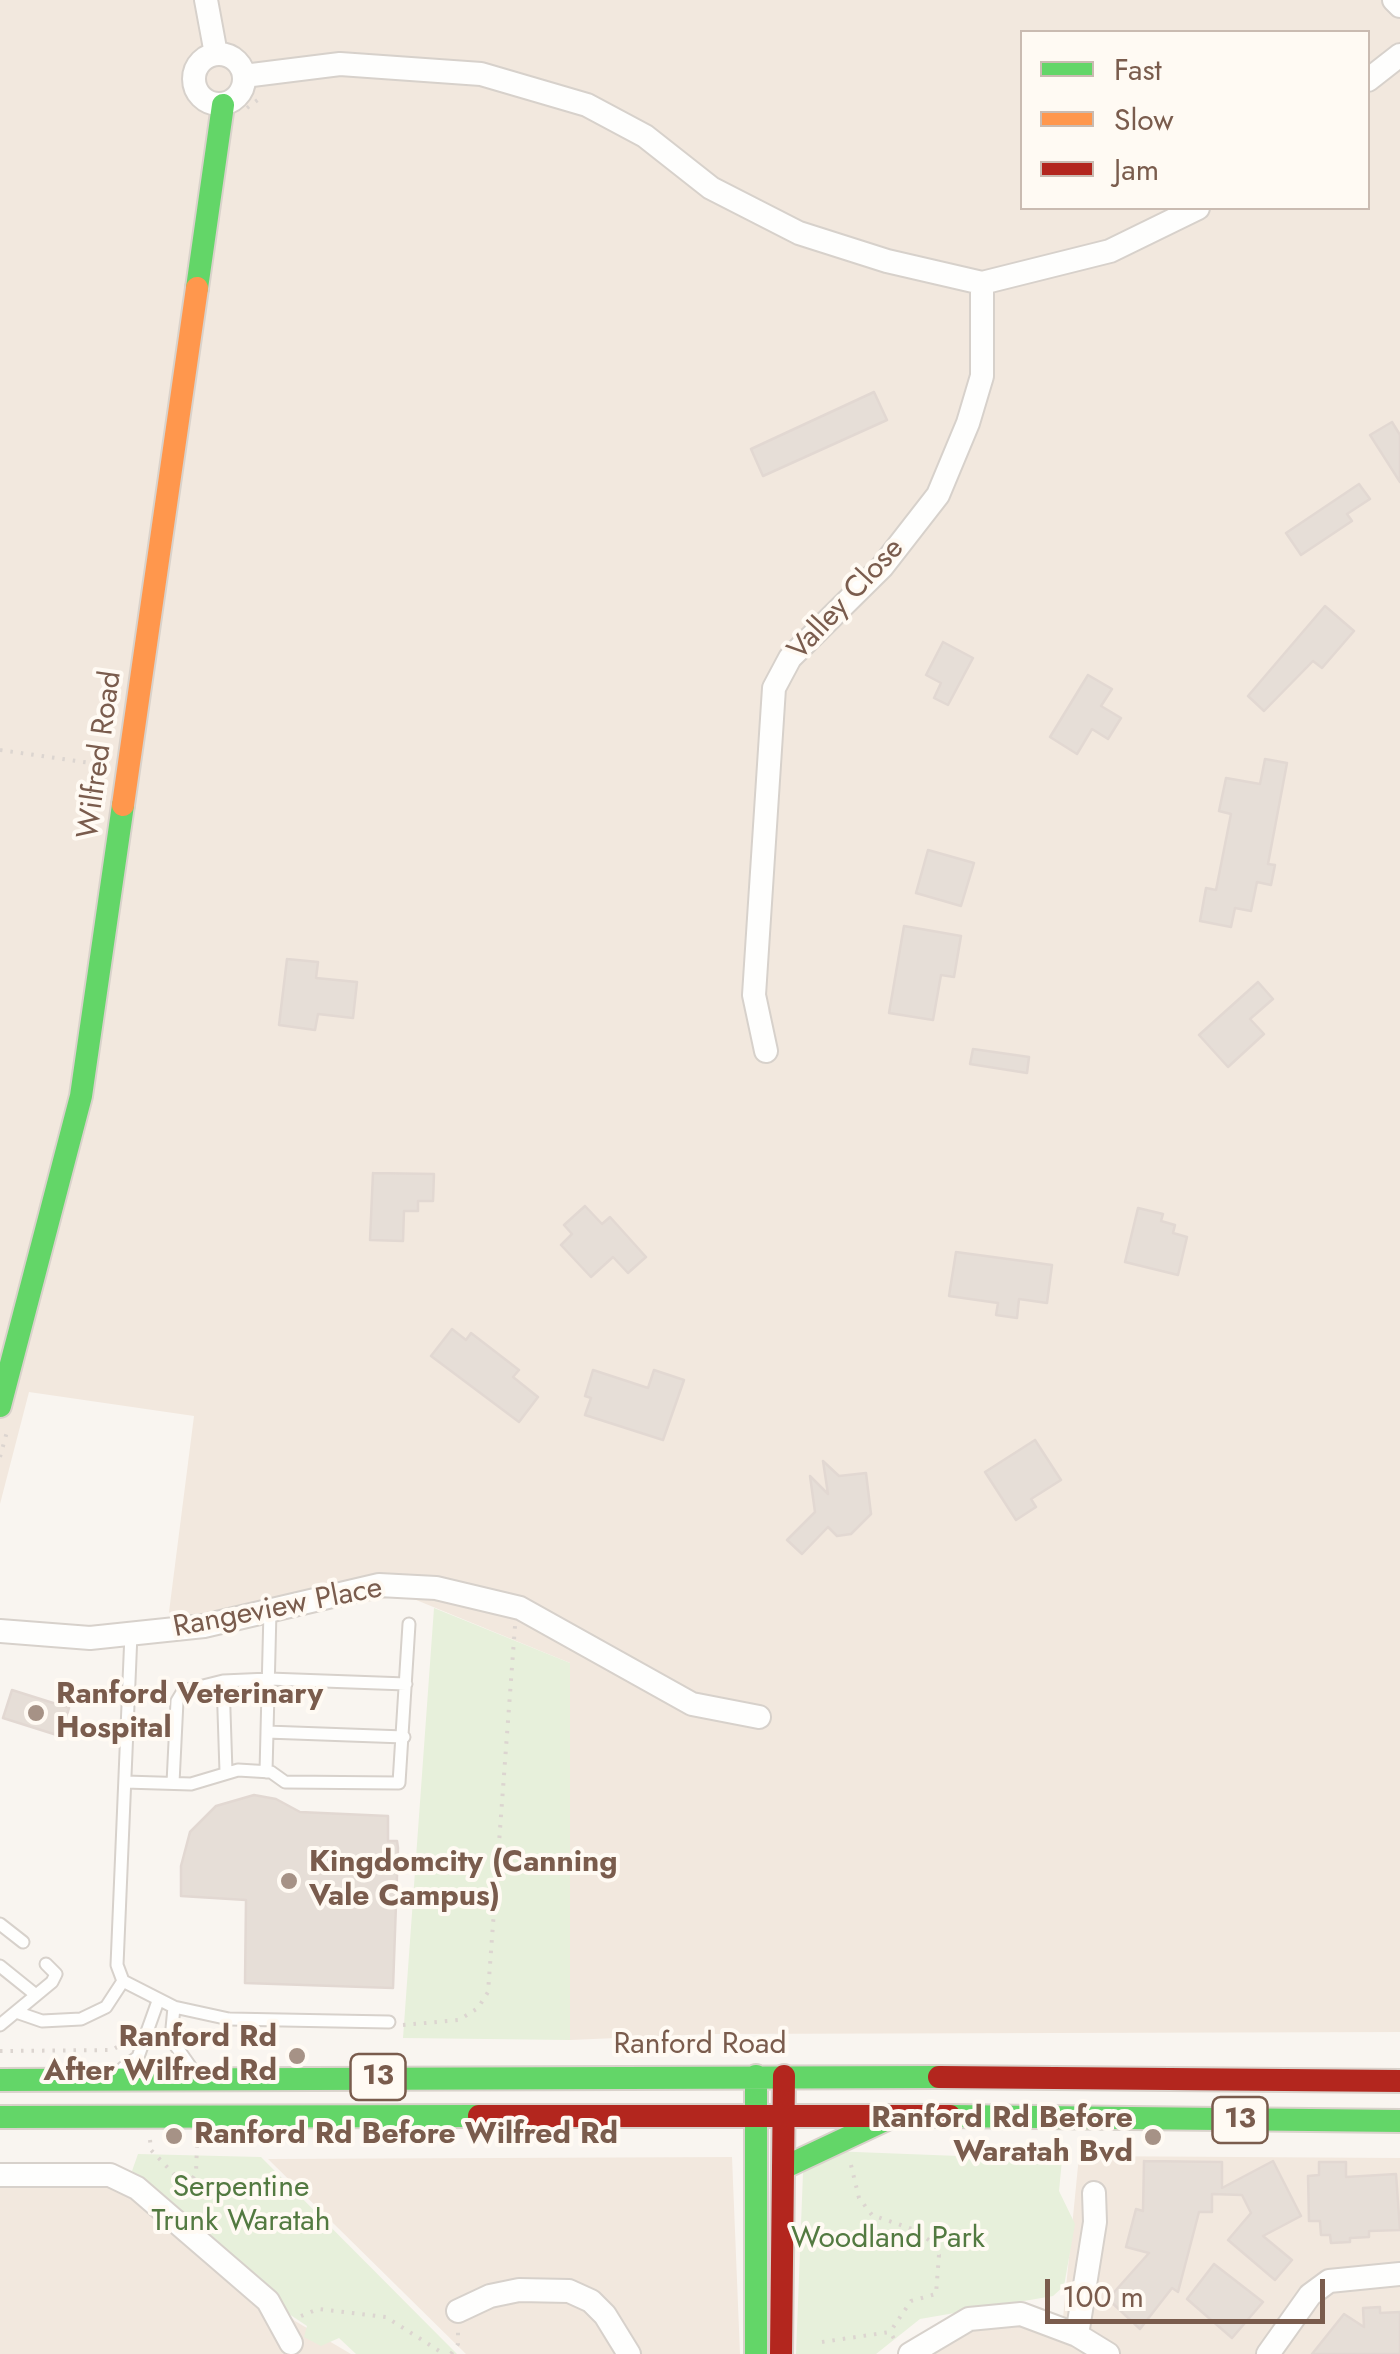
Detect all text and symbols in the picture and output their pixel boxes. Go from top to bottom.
legend [1020,30,1370,210]
text: Fast [1114,48,1162,91]
text: Slow [1114,98,1174,141]
text: Jam [1114,148,1159,191]
street label: Valley Close [781,532,913,668]
street label: Wilfred Road [71,669,131,841]
street label: Rangeview Place [170,1571,386,1647]
place label: Ranford Veterinary Hospital [56,1678,323,1748]
marker: Ranford Veterinary Hospital [25,1702,47,1724]
place label: Kingdomcity (Canning Vale Campus) [309,1846,618,1916]
marker: Kingdomcity (Canning Vale Campus) [278,1870,300,1892]
place label: Ranford Rd After Wilfred Rd [43,2021,277,2092]
street label: Ranford Road [613,2028,787,2064]
marker: Ranford Rd After Wilfred Rd [286,2045,308,2067]
road number: 13 [350,2054,406,2100]
road number: 13 [1212,2097,1268,2143]
place label: Ranford Rd Before Waratah Bvd [871,2102,1133,2172]
place label: Ranford Rd Before Wilfred Rd [194,2118,618,2154]
marker: Ranford Rd Before Wilfred Rd [163,2125,185,2147]
marker: Ranford Rd Before Waratah Bvd [1142,2126,1164,2148]
park label: Serpentine Trunk Waratah [152,2171,330,2242]
park label: Woodland Park [791,2222,985,2258]
scale bar [1050,2259,1330,2321]
text: 100 m [1062,2275,1144,2318]

